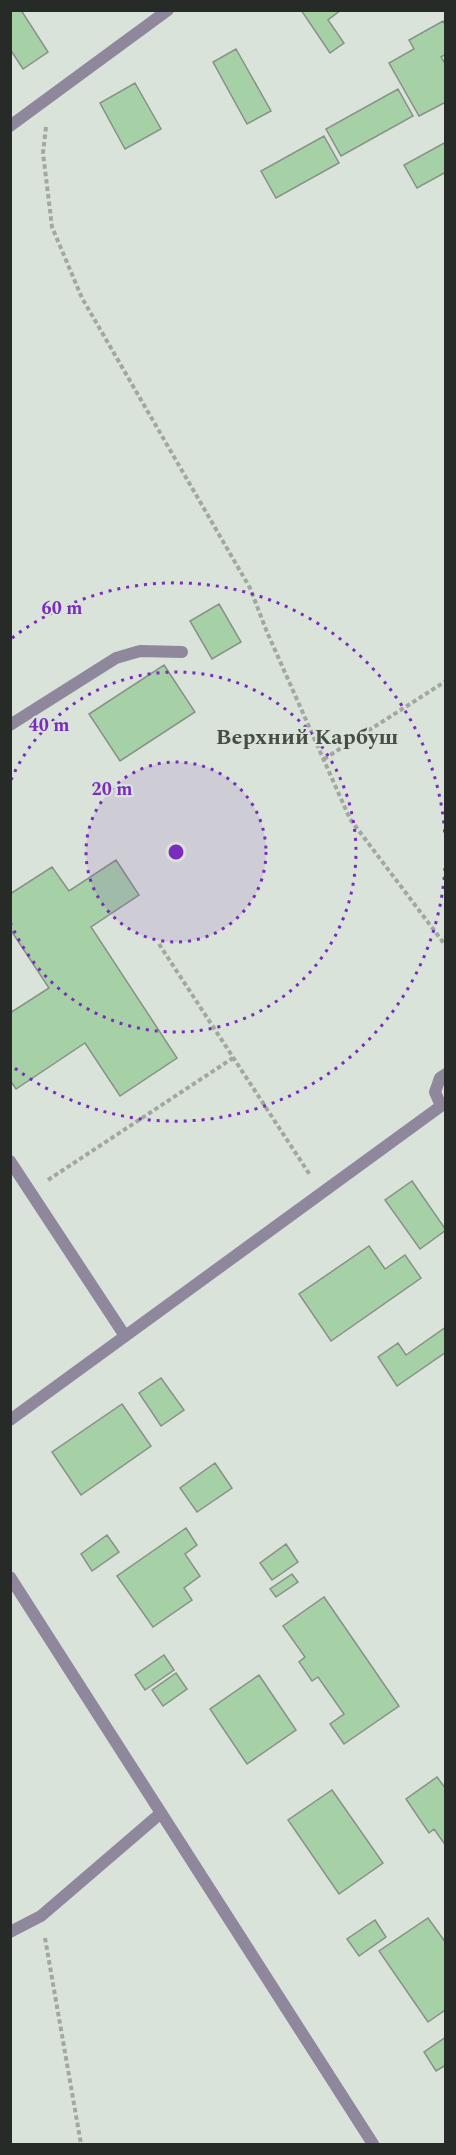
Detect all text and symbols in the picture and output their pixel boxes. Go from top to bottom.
text: 60 m [42,595,82,622]
text: 40 m [29,712,69,739]
district label: Верхний Карбуш [216,721,399,754]
text: 20 m [92,776,132,803]
centre of rings [166,842,186,862]

